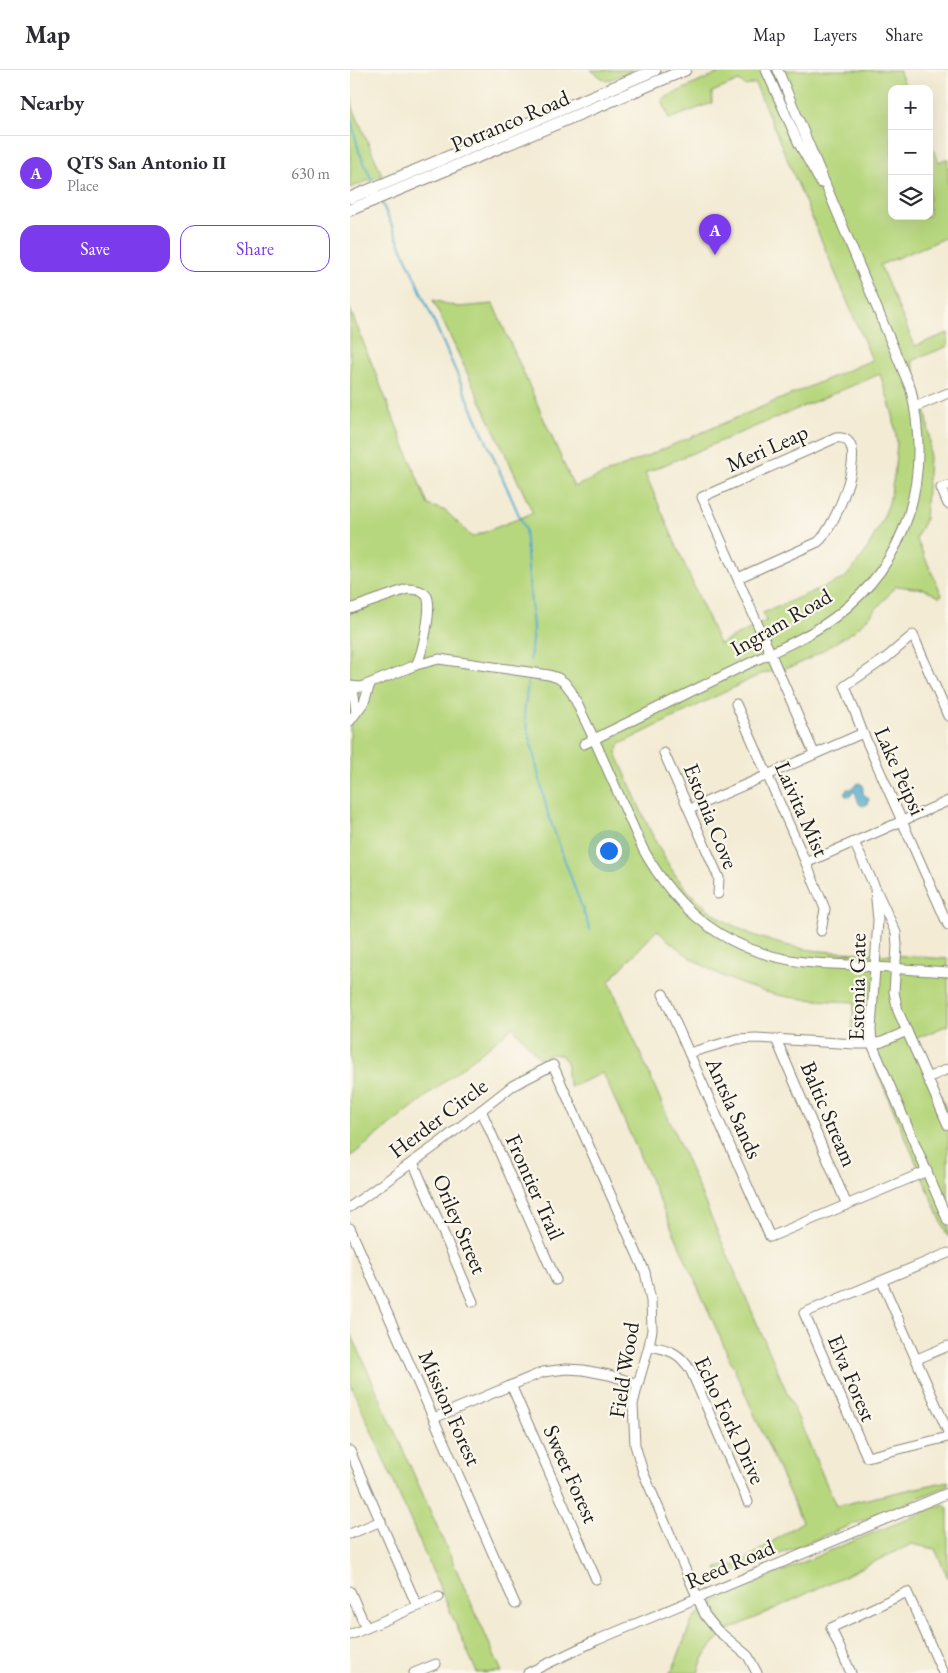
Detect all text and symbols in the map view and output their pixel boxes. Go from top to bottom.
text: Map [25,19,70,50]
text: Map [753,23,785,46]
text: Layers [813,23,857,46]
text: Share [885,23,923,46]
street label: Potranco Road [446,83,575,159]
map controls [888,85,933,220]
button: + [888,85,933,130]
text: Nearby [20,89,84,116]
button: − [888,130,933,175]
text: QTS San Antonio II [67,150,226,175]
text: A [30,163,42,184]
text: 630 m [291,163,330,184]
text: Place [67,175,99,196]
button: layers [888,175,933,220]
pin: A [699,214,731,255]
button: Save [20,225,170,272]
button: Share [180,225,330,272]
street label: Meri Leap [721,417,813,479]
street label: Ingram Road [725,581,838,663]
street label: Lake Peipsi [868,722,932,820]
street label: Laivita Mist [768,757,836,861]
street label: Estonia Cove [677,759,745,873]
your location [596,838,622,864]
street label: Estonia Gate [842,932,872,1041]
street label: Antsla Sands [698,1052,769,1163]
street label: Baltic Stream [794,1057,864,1171]
street label: Herder Circle [383,1071,494,1165]
street label: Frontier Trail [499,1129,571,1245]
street label: Oriley Street [426,1170,494,1278]
street label: Field Wood [602,1319,646,1420]
street label: Elva Forest [821,1330,883,1426]
street label: Mission Forest [412,1346,488,1470]
street label: Echo Fork Drive [688,1351,772,1489]
street label: Sweet Forest [537,1420,606,1528]
street label: Reed Road [681,1532,780,1596]

